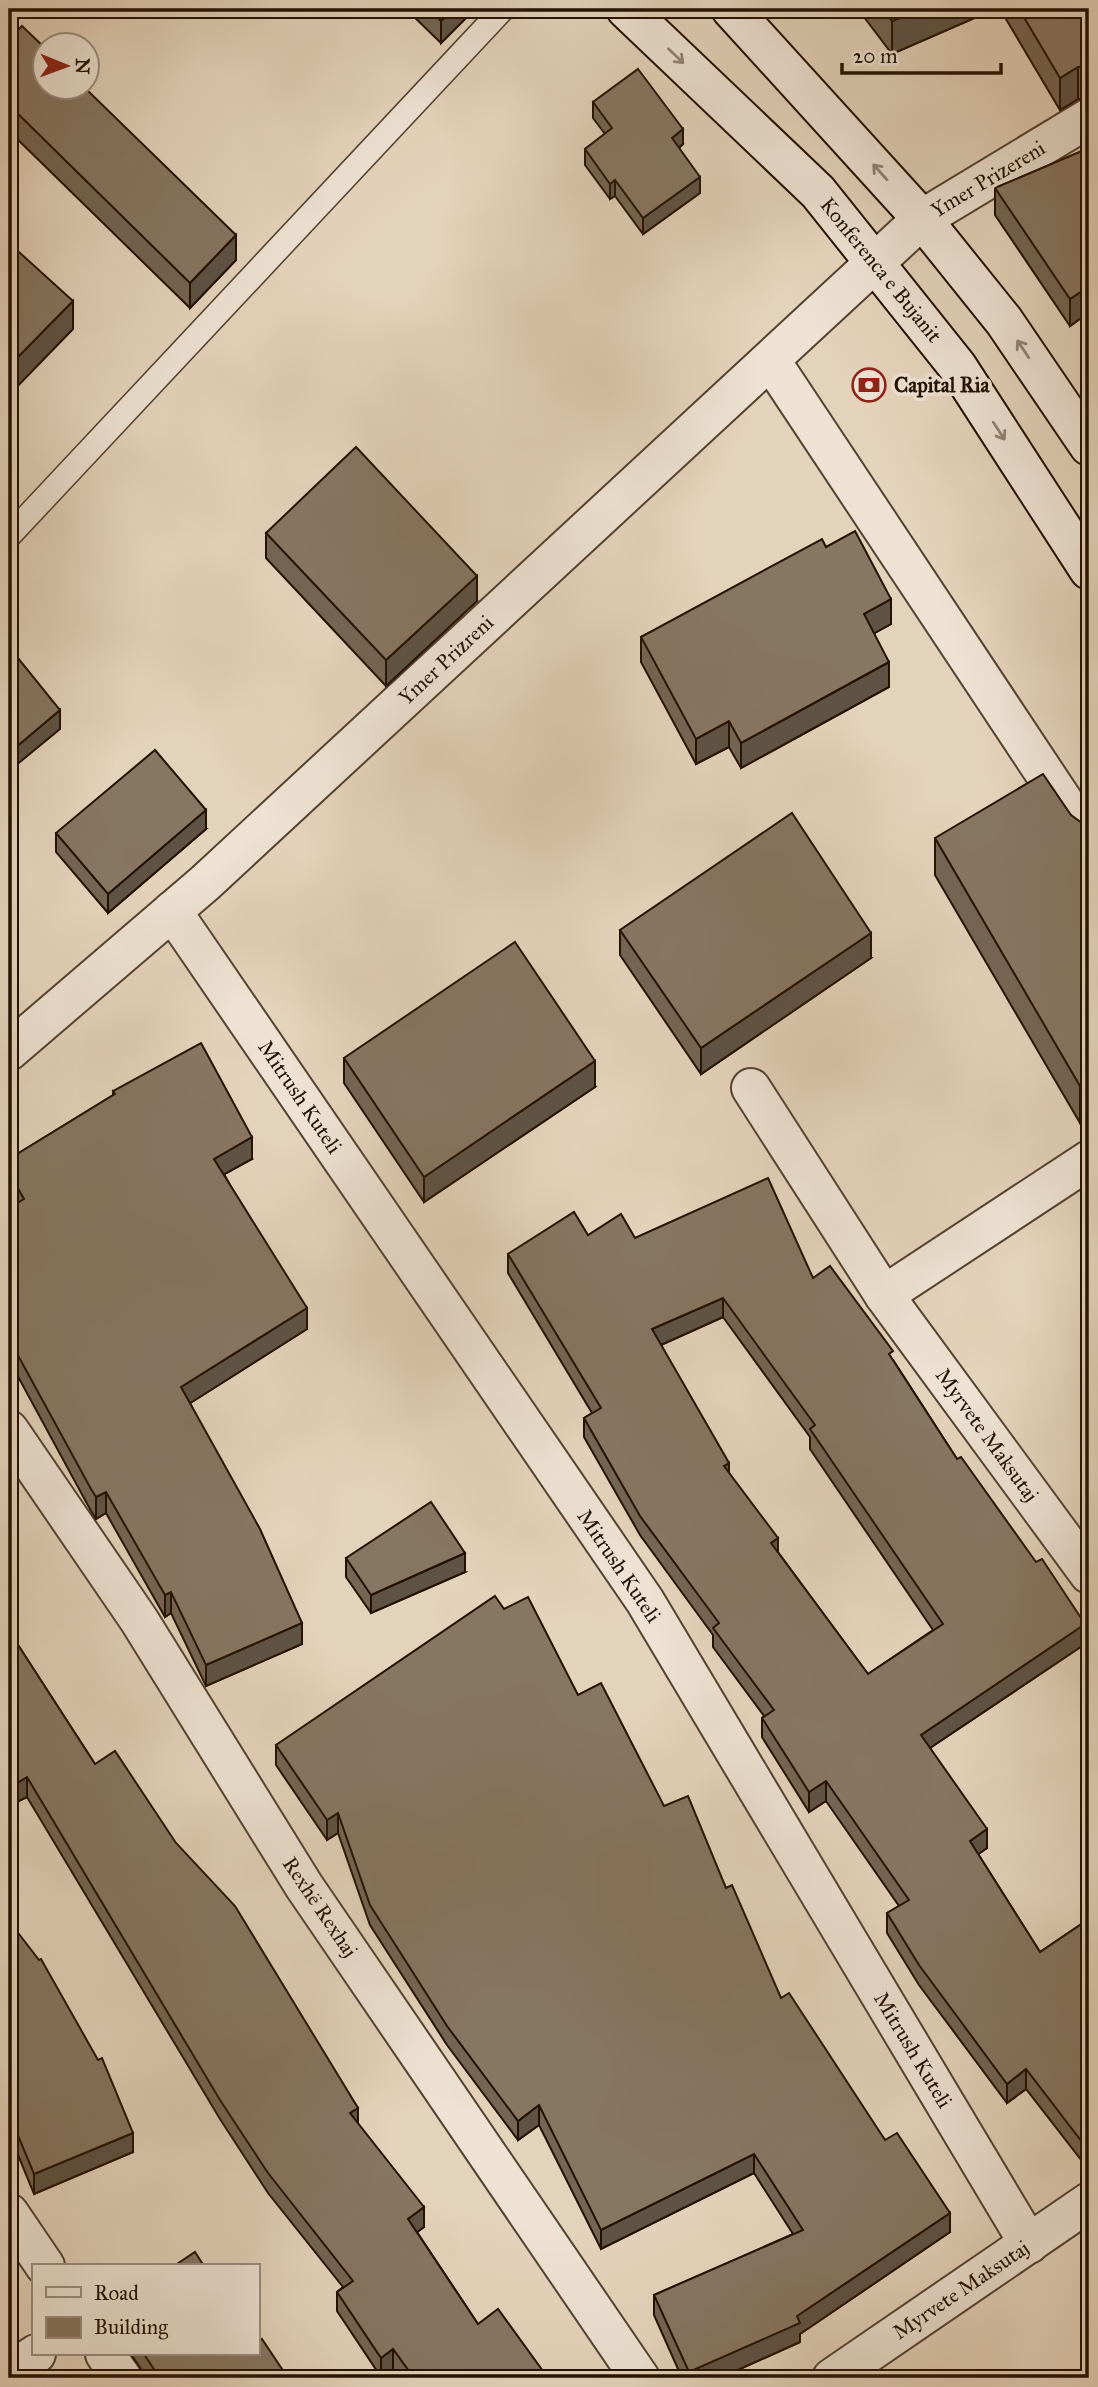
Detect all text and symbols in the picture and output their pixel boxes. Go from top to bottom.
north arrow [32,32,102,102]
scale bar [842,32,1002,76]
text: 20 m [853,43,898,69]
one-way arrow [667,47,684,64]
text: N [71,58,94,75]
street label: Ymer Prizereni [926,135,1050,223]
one-way arrow [872,164,889,181]
street label: Konferenca e Bujanit [814,192,948,348]
one-way arrow [1016,340,1030,359]
bank icon: Capital Ria [850,366,888,404]
place label: Capital Ria [894,372,990,398]
one-way arrow [992,421,1007,440]
street label: Ymer Prizreni [393,609,499,710]
street label: Mitrush Kuteli [253,1035,348,1159]
street label: Myrvete Maksutaj [930,1363,1044,1507]
street label: Mitrush Kuteli [572,1504,667,1628]
street label: Rexhë Rexhaj [277,1852,363,1962]
street label: Mitrush Kuteli [868,1987,958,2113]
street label: Myrvete Maksutaj [888,2235,1034,2345]
legend [32,2264,259,2356]
text: Road [94,2280,139,2306]
text: Building [94,2314,168,2340]

